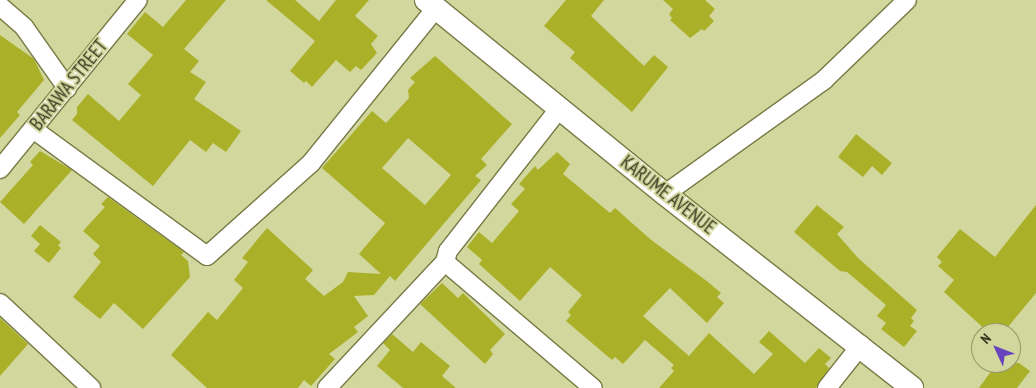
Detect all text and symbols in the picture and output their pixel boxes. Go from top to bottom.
street label: BARAWA STREET [25,35,113,135]
street label: KARUME AVENUE [616,151,720,239]
north arrow [971,323,1021,373]
text: N [977,330,995,347]

